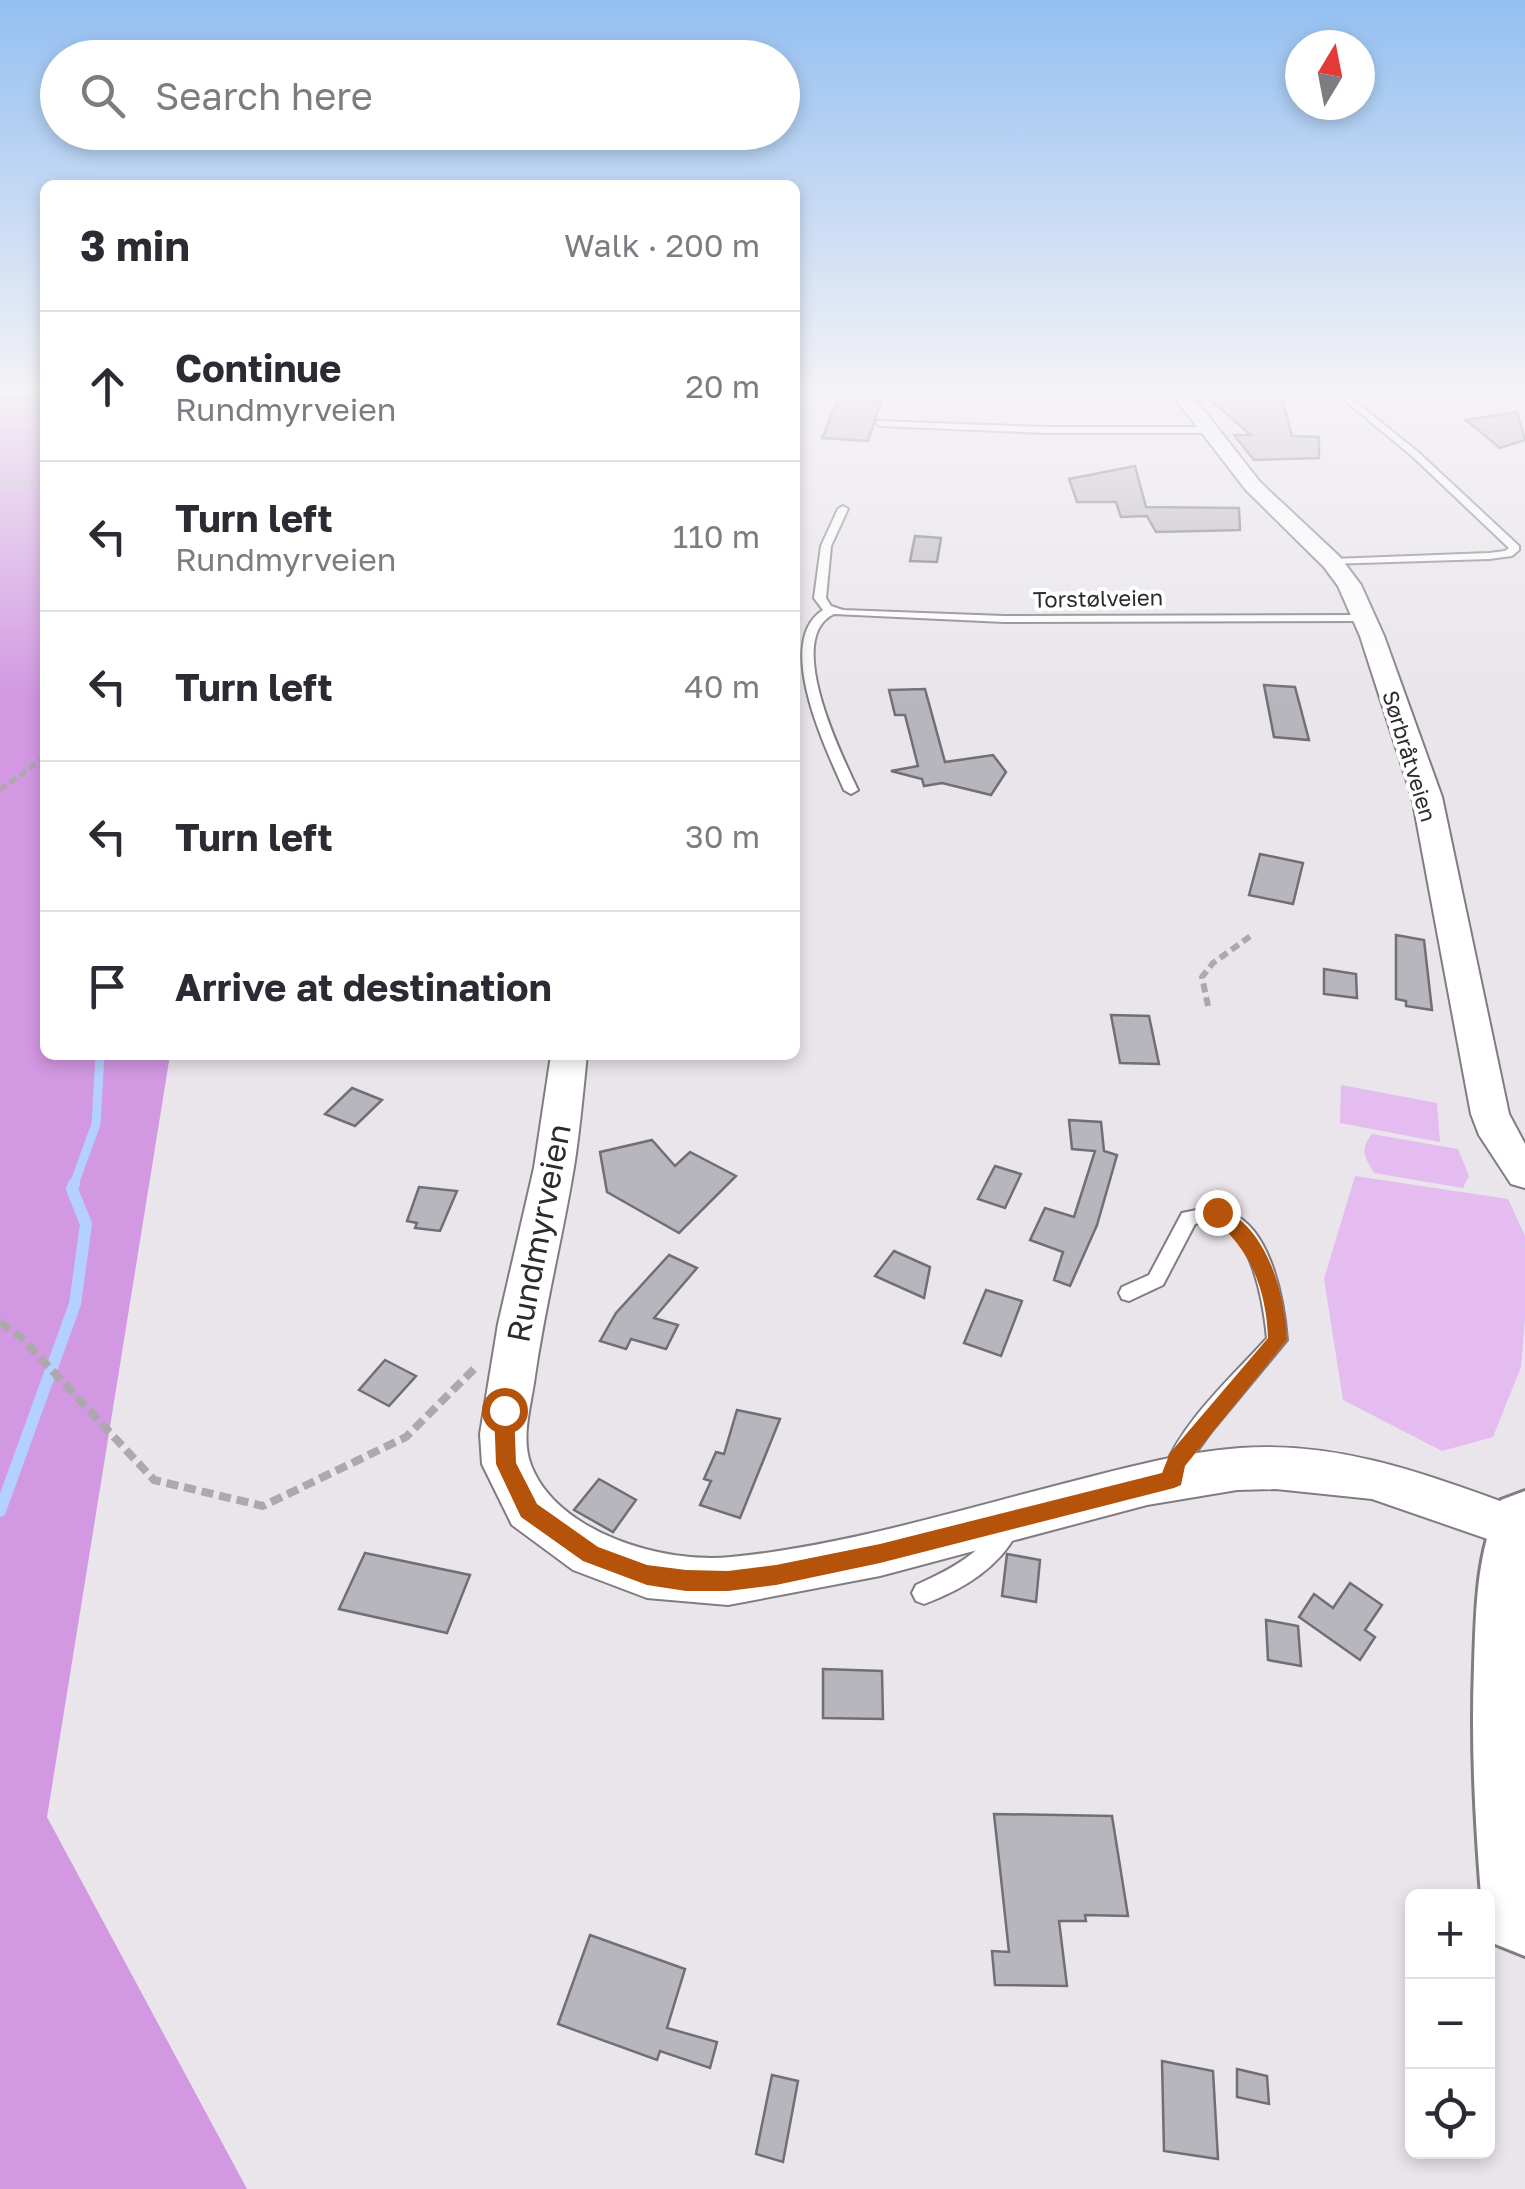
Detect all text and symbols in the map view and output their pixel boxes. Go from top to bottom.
north arrow [1285,30,1375,120]
search box [40,40,800,150]
icon: search [75,68,130,123]
text: Search here [155,73,373,118]
text: 3 min [80,220,190,270]
text: Walk · 200 m [564,226,760,264]
text: Continue [175,345,341,390]
icon: ahead [80,359,135,414]
text: 20 m [685,367,760,405]
text: Rundmyrveien [175,390,397,428]
text: Turn left [175,495,333,540]
icon: left [80,509,135,564]
text: 110 m [673,517,760,555]
text: Rundmyrveien [175,540,397,578]
street label: Torstølveien [1033,583,1163,613]
icon: left [80,659,135,714]
text: Turn left [175,664,333,709]
text: 40 m [684,667,760,705]
street label: Sørbråtveien [1377,687,1443,825]
icon: left [80,809,135,864]
text: Turn left [175,814,333,859]
text: 30 m [685,817,760,855]
icon: arrive [80,959,135,1014]
text: Arrive at destination [175,964,552,1009]
street label: Rundmyrveien [498,1121,578,1345]
route end [1195,1190,1241,1236]
route start [482,1388,528,1434]
map controls [1405,1889,1495,2159]
button: + [1405,1889,1495,1979]
button: − [1405,1979,1495,2069]
button: locate [1405,2069,1495,2159]

